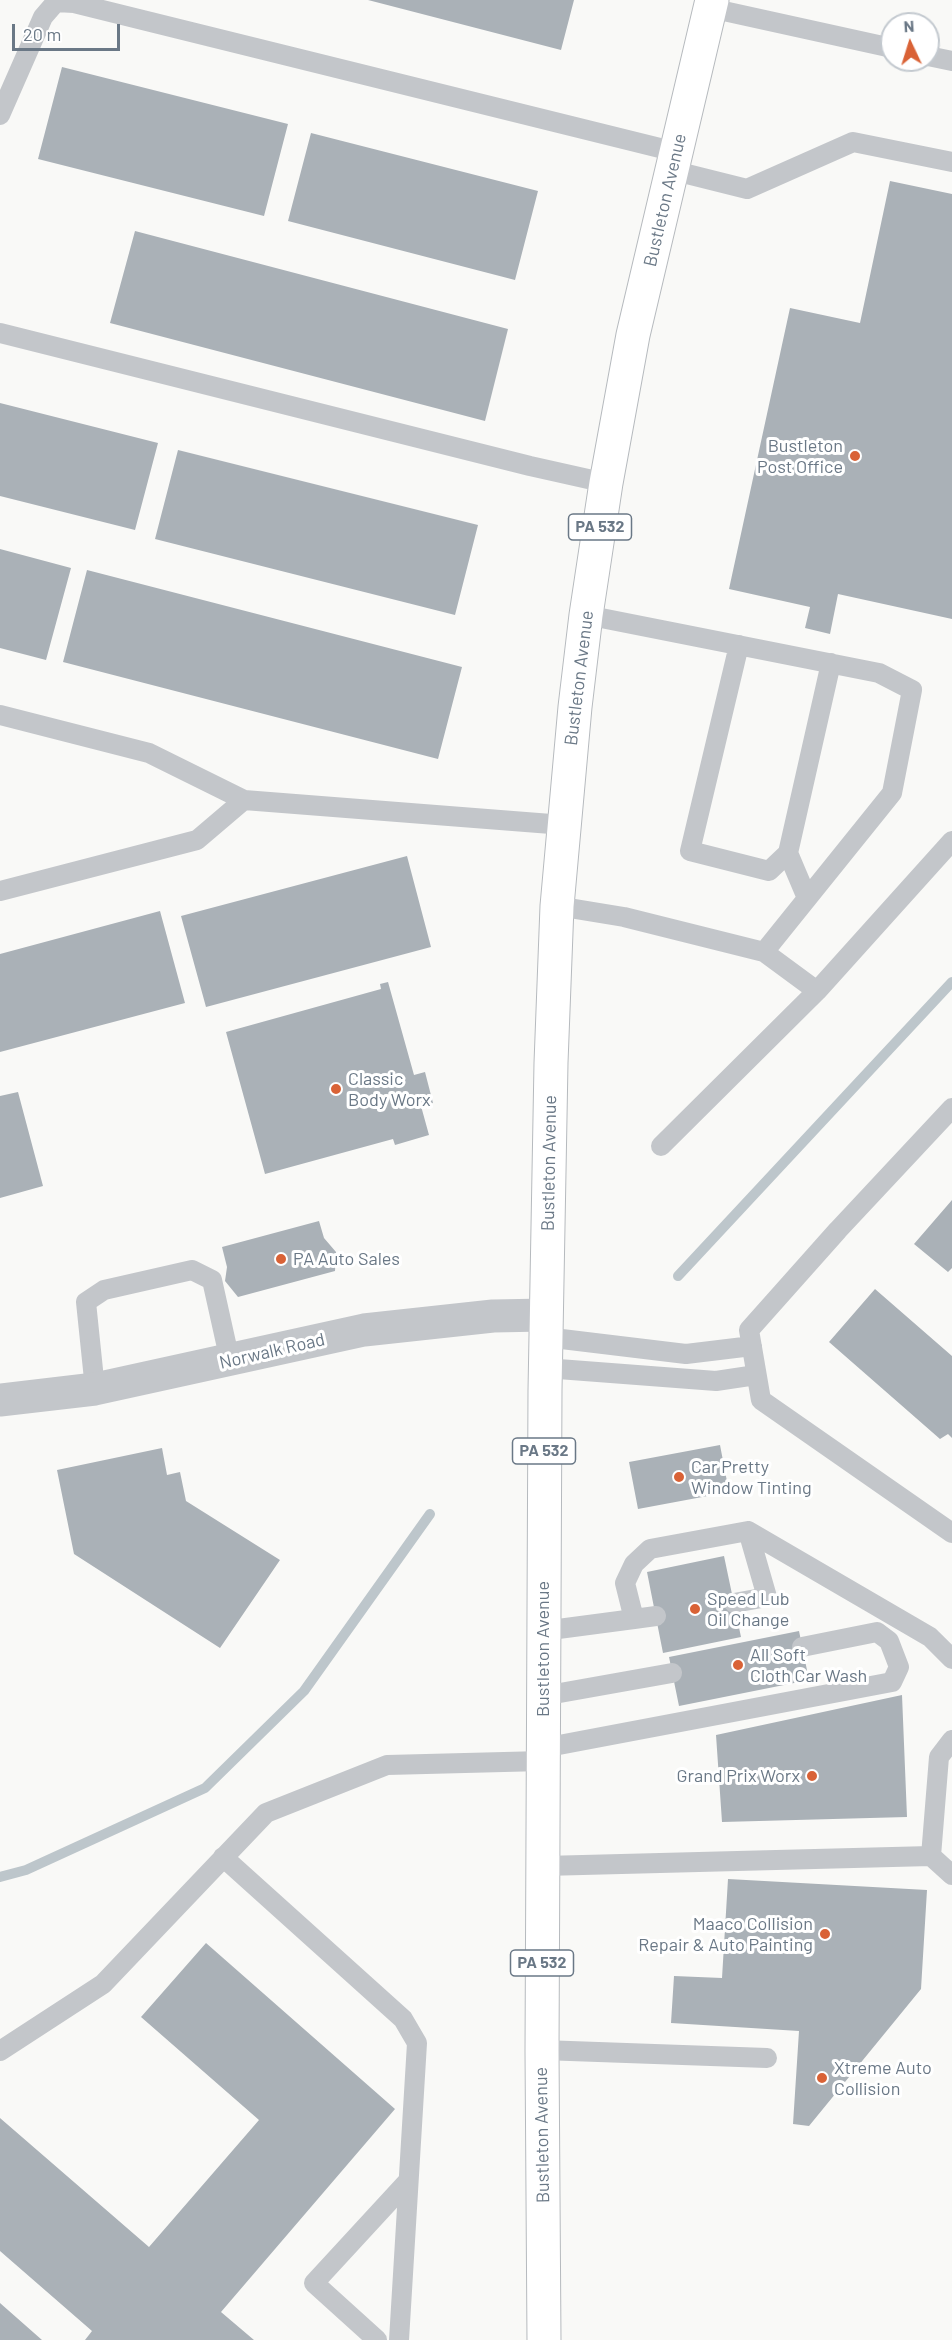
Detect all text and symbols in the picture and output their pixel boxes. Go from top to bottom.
scale bar [15,12,123,50]
north arrow [880,12,940,72]
text: N [903,16,915,35]
text: 20 m [23,23,61,45]
street label: Bustleton Avenue [639,131,691,269]
place label: Bustleton Post Office [757,435,843,478]
marker: Bustleton Post Office [848,449,862,463]
road number: PA 532 [568,514,632,540]
street label: Bustleton Avenue [560,609,598,747]
place label: Classic Body Worx [348,1068,431,1110]
marker: Classic Body Worx [329,1082,343,1096]
street label: Bustleton Avenue [537,1095,561,1231]
place label: PA Auto Sales [293,1248,400,1270]
marker: PA Auto Sales [274,1252,288,1266]
street label: Norwalk Road [217,1328,327,1374]
road number: PA 532 [512,1438,576,1464]
place label: Car Pretty Window Tinting [691,1456,812,1498]
marker: Car Pretty Window Tinting [672,1470,686,1484]
street label: Bustleton Avenue [532,1581,554,1717]
place label: Speed Lub Oil Change [707,1588,790,1630]
marker: Speed Lub Oil Change [688,1602,702,1616]
place label: All Soft Cloth Car Wash [750,1644,867,1686]
marker: All Soft Cloth Car Wash [731,1658,745,1672]
place label: Grand Prix Worx [676,1765,800,1787]
marker: Grand Prix Worx [805,1769,819,1783]
place label: Maaco Collision Repair & Auto Painting [638,1913,813,1956]
marker: Maaco Collision Repair & Auto Painting [818,1927,832,1941]
road number: PA 532 [510,1950,574,1976]
place label: Xtreme Auto Collision [834,2057,932,2100]
street label: Bustleton Avenue [530,2067,554,2203]
marker: Xtreme Auto Collision [815,2071,829,2085]

